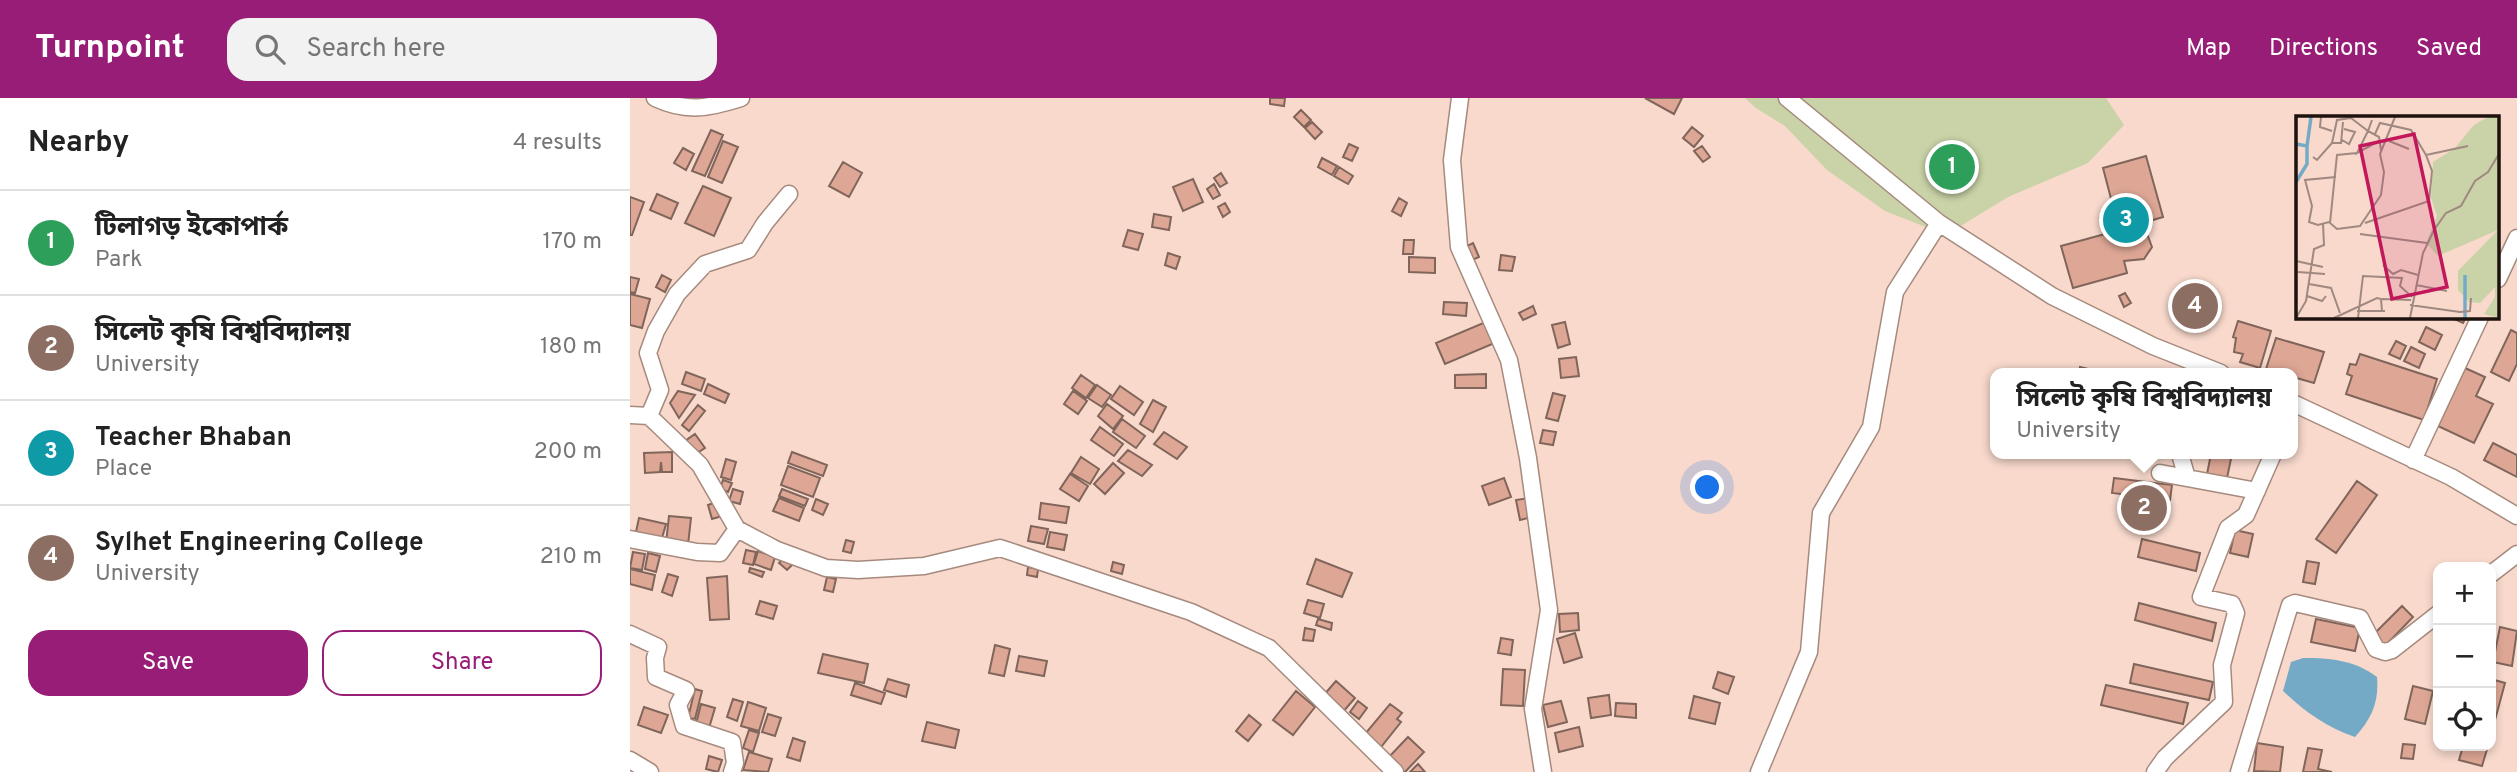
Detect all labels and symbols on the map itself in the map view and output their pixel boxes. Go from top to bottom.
inset map [2296,116,2500,318]
pin: 1 [1929,141,1975,193]
pin: 3 [2103,194,2149,246]
pin: 4 [2172,280,2218,332]
your location [1690,470,1724,504]
pin: 2 [2121,482,2167,534]

